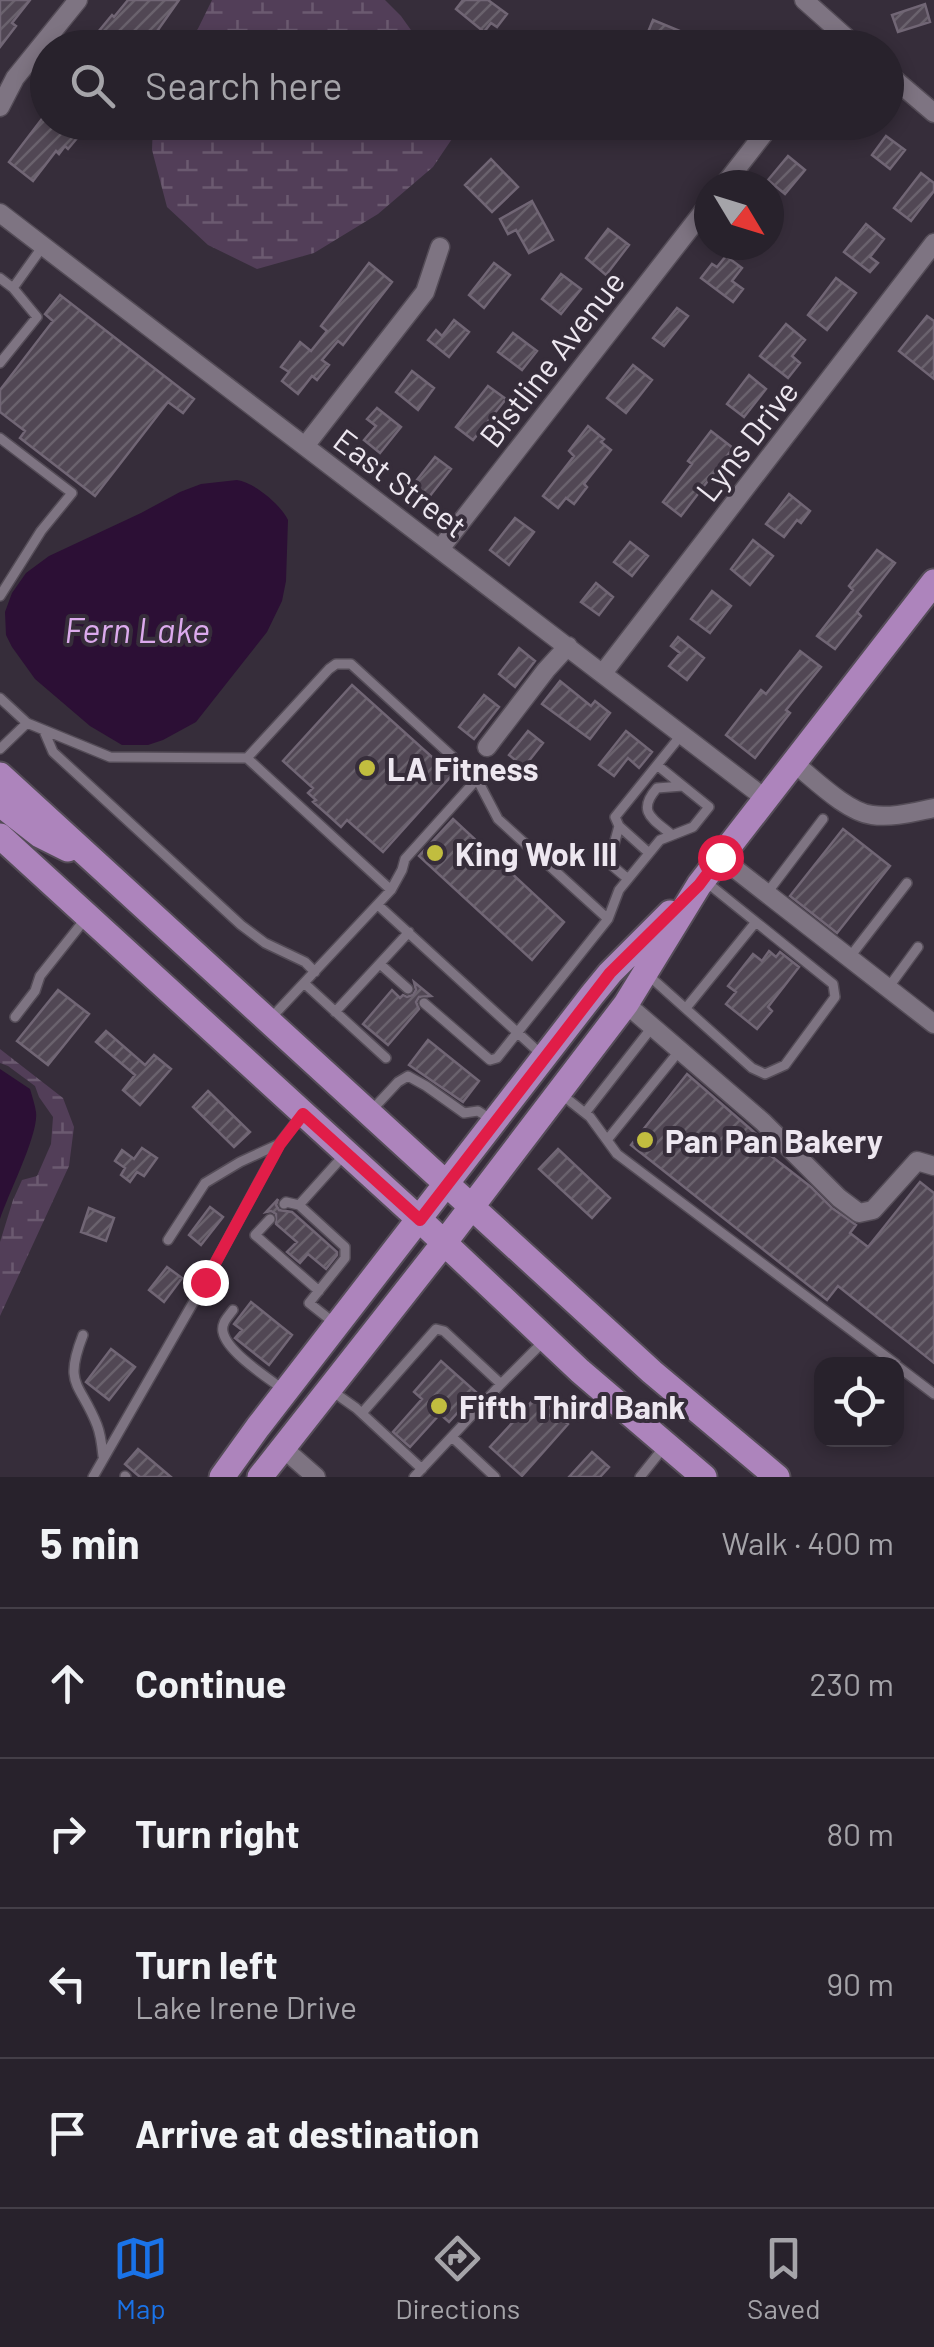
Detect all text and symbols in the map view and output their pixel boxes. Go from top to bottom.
search box [30,30,904,140]
icon: search [65,58,120,113]
text: Search here [145,62,343,108]
north arrow [694,170,784,260]
street label: Bistline Avenue [470,262,632,454]
street label: Lyns Drive [687,372,805,508]
street label: East Street [327,420,475,544]
water label: Fern Lake [64,608,210,650]
place label: LA Fitness [387,749,539,787]
marker: LA Fitness [356,757,378,779]
place label: King Wok III [455,834,618,872]
route start [698,835,744,881]
marker: King Wok III [424,842,446,864]
place label: Pan Pan Bakery [665,1121,883,1159]
marker: Pan Pan Bakery [634,1129,656,1151]
route end [183,1260,229,1306]
map controls [814,1357,904,1447]
button: locate [814,1357,904,1447]
place label: Fifth Third Bank [459,1387,685,1425]
marker: Fifth Third Bank [428,1395,450,1417]
text: 5 min [40,1517,140,1567]
text: Walk · 400 m [721,1523,894,1561]
icon: ahead [40,1656,95,1711]
text: Continue [135,1660,286,1706]
text: 230 m [810,1664,894,1702]
icon: right [40,1806,95,1861]
text: Turn right [135,1810,300,1856]
text: 80 m [826,1814,894,1852]
text: Turn left [135,1941,278,1987]
icon: left [40,1956,95,2011]
text: 90 m [826,1964,894,2002]
text: Lake Irene Drive [135,1987,357,2025]
icon: arrive [40,2106,95,2161]
text: Arrive at destination [135,2110,480,2156]
tab: Map [113,2231,168,2325]
tab: Directions [395,2231,520,2325]
tab: Saved [747,2231,821,2325]

